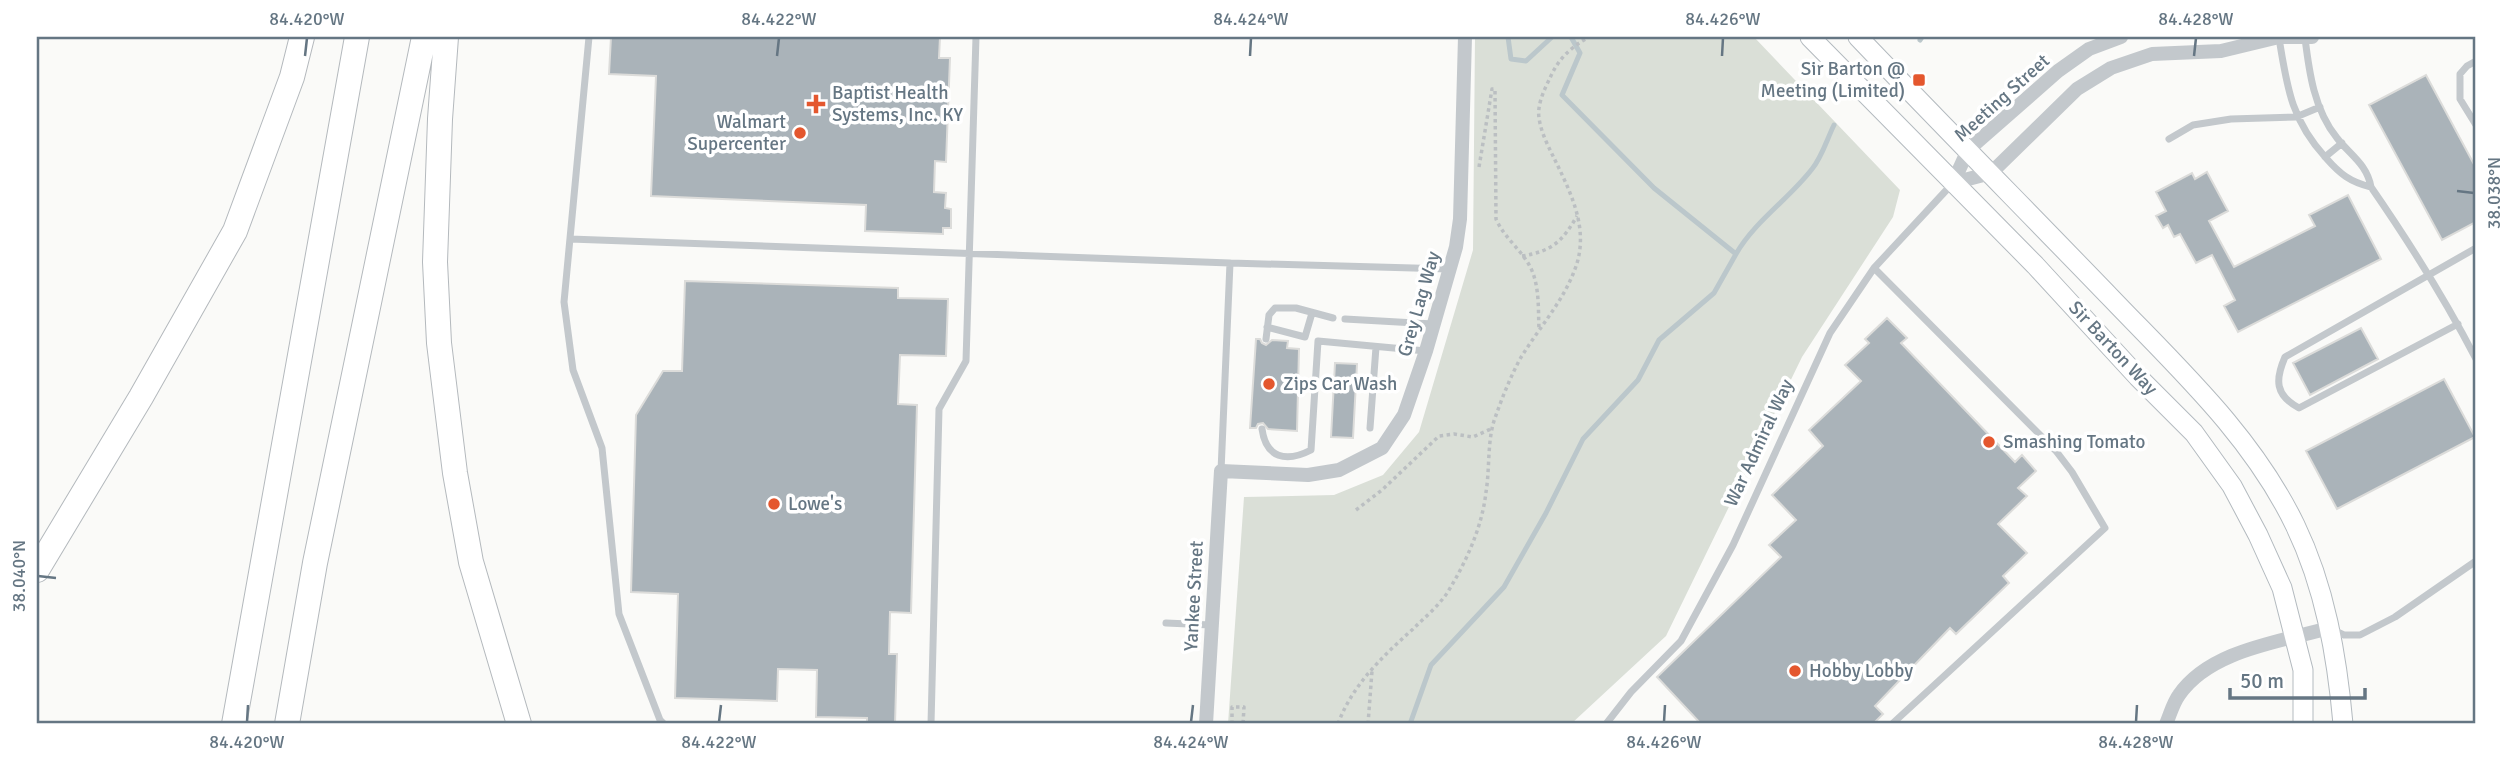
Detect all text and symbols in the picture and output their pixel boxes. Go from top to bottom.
text: 84.420°W [269,8,345,30]
text: 84.422°W [741,8,817,30]
text: 84.424°W [1213,8,1289,30]
text: 84.426°W [1685,8,1761,30]
text: 84.428°W [2158,8,2234,30]
street label: Meeting Street [1949,49,2055,147]
place label: Sir Barton @ Meeting (Limited) [1761,57,1905,103]
marker: Sir Barton @ Meeting (Limited) [1911,72,1927,88]
place label: Baptist Health Systems, Inc. KY [832,81,963,127]
marker: Baptist Health Systems, Inc. KY [806,94,826,114]
place label: Walmart Supercenter [687,110,786,156]
marker: Walmart Supercenter [792,125,808,141]
text: 38.038°N [2483,157,2505,229]
street label: Grey Lag Way [1393,248,1446,359]
street label: Sir Barton Way [2063,296,2163,400]
place label: Zips Car Wash [1283,372,1397,396]
street label: War Admiral Way [1719,375,1799,511]
marker: Zips Car Wash [1261,376,1277,392]
place label: Smashing Tomato [2003,430,2145,454]
marker: Smashing Tomato [1981,434,1997,450]
place label: Lowe's [788,492,842,516]
marker: Lowe's [766,496,782,512]
text: 38.040°N [8,540,30,612]
street label: Yankee Street [1179,540,1209,652]
scale bar [2230,656,2364,700]
place label: Hobby Lobby [1809,659,1913,683]
marker: Hobby Lobby [1787,663,1803,679]
text: 50 m [2240,668,2284,694]
text: 84.420°W [209,731,285,753]
text: 84.422°W [681,731,757,753]
text: 84.424°W [1153,731,1229,753]
text: 84.426°W [1626,731,1702,753]
text: 84.428°W [2098,731,2174,753]

